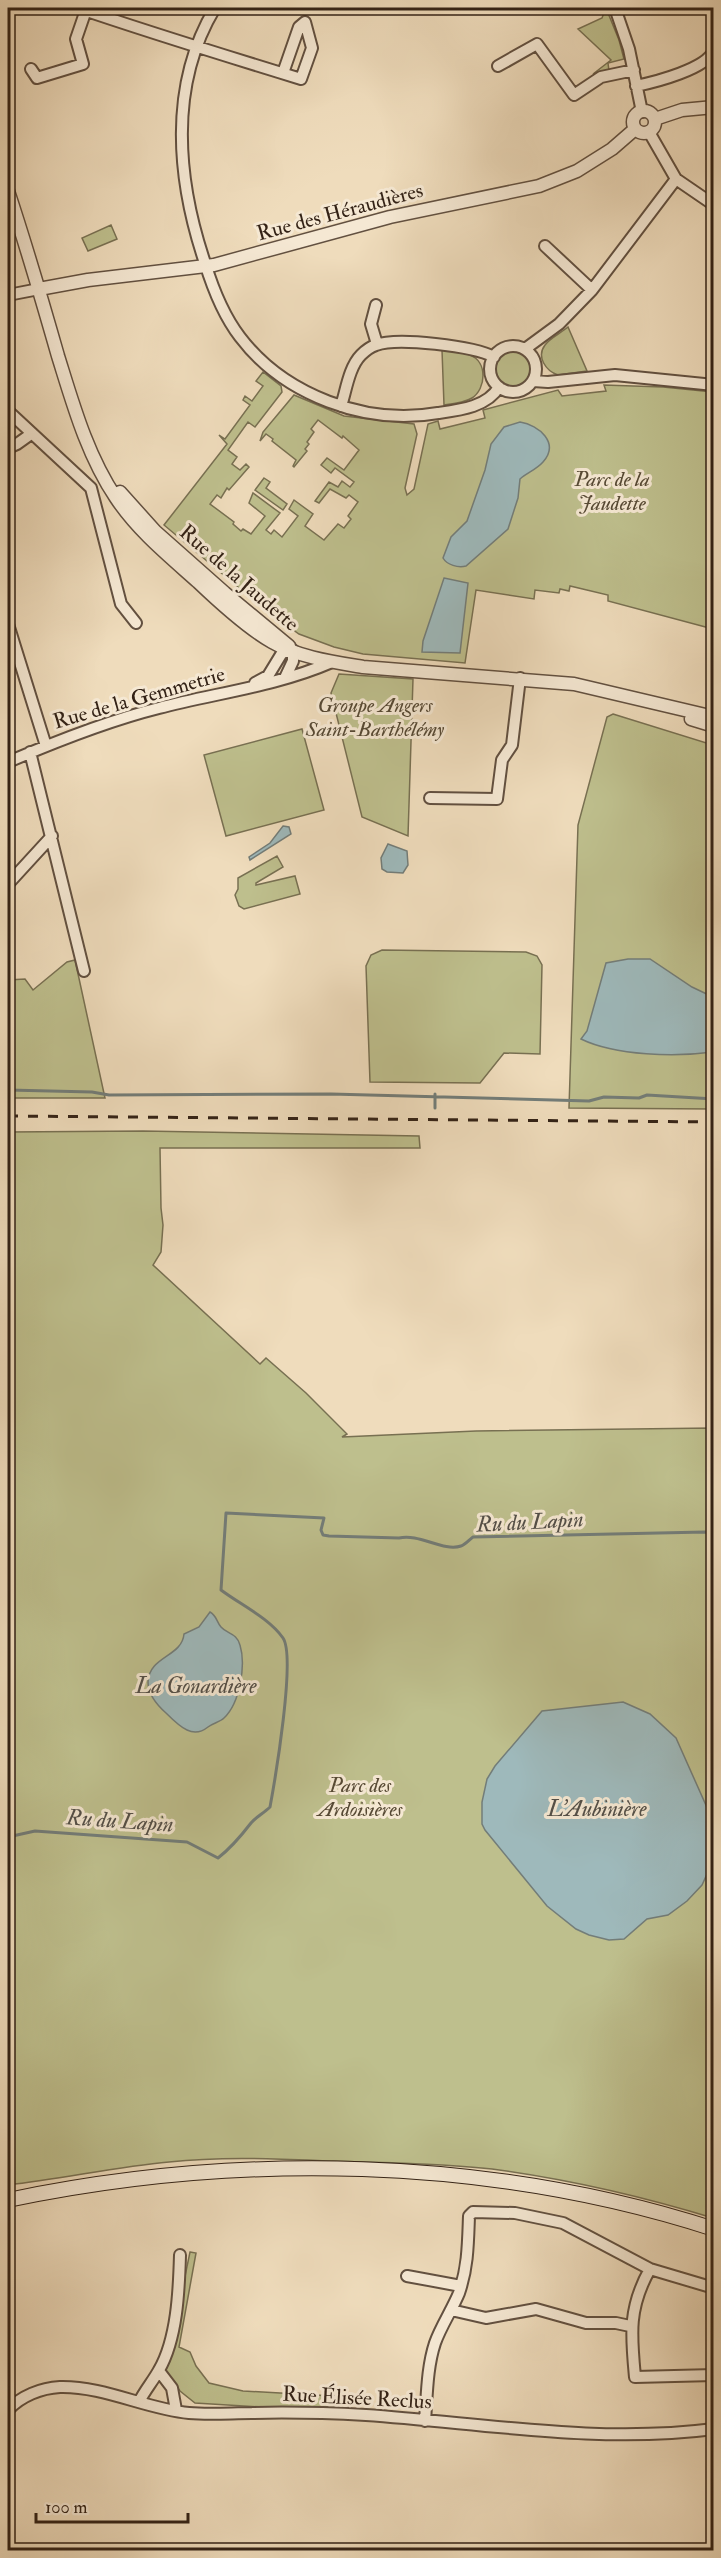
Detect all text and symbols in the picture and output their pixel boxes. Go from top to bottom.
street label: Rue des Héraudières [254,177,426,247]
park label: Parc de la Jaudette [573,466,650,517]
street label: Rue de la Jaudette [174,519,305,638]
street label: Rue de la Gemmetrie [50,661,228,735]
park label: Groupe Angers Saint-Barthélémy [305,692,445,743]
water label: Ru du Lapin [475,1505,584,1539]
water label: La Gonardière [134,1672,257,1700]
park label: Parc des Ardoisières [316,1772,403,1823]
water label: L'Aubinière [546,1795,647,1823]
water label: Ru du Lapin [65,1803,174,1839]
street label: Rue Élisée Reclus [282,2381,432,2415]
scale bar [36,2486,188,2524]
text: 100 m [45,2496,88,2519]

